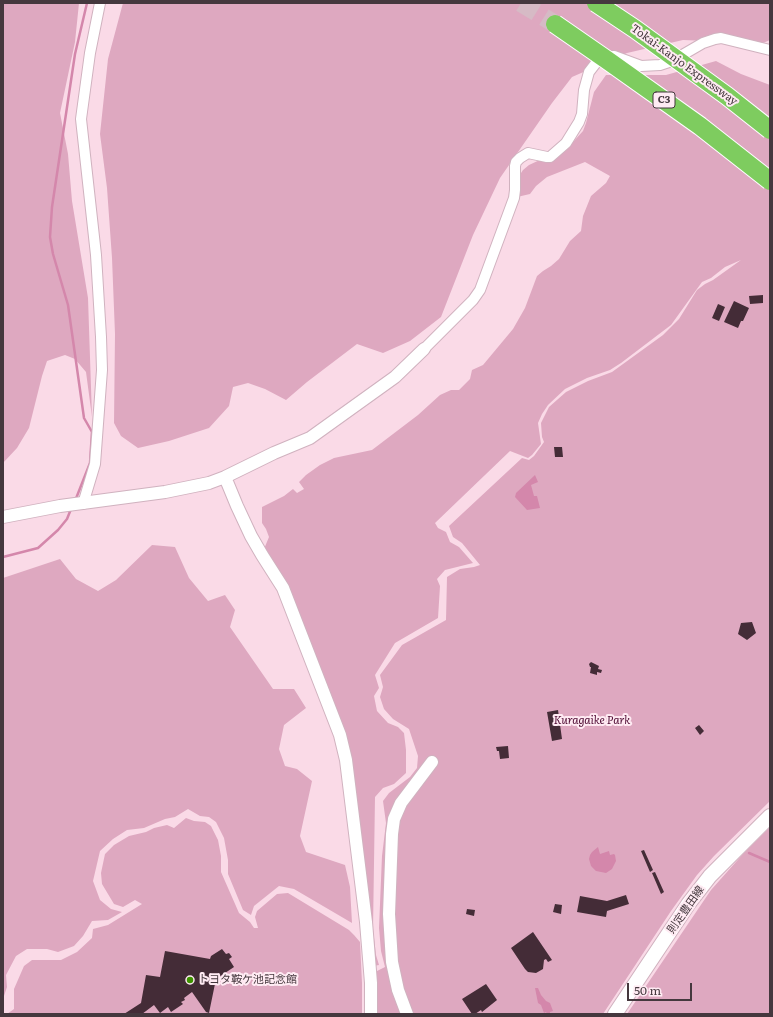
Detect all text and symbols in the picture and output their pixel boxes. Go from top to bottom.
street label: Tokai-Kanjo Expressway [628,22,740,108]
road number: C3 [653,92,675,108]
park label: Kuragaike Park [554,714,630,728]
street label: 則定豊田線 [665,884,707,936]
place label: トヨタ鞍ケ池記念館 [198,973,297,987]
marker: トヨタ鞍ケ池記念館 [185,975,195,985]
scale bar [629,975,694,1001]
text: 50 m [634,981,661,999]

